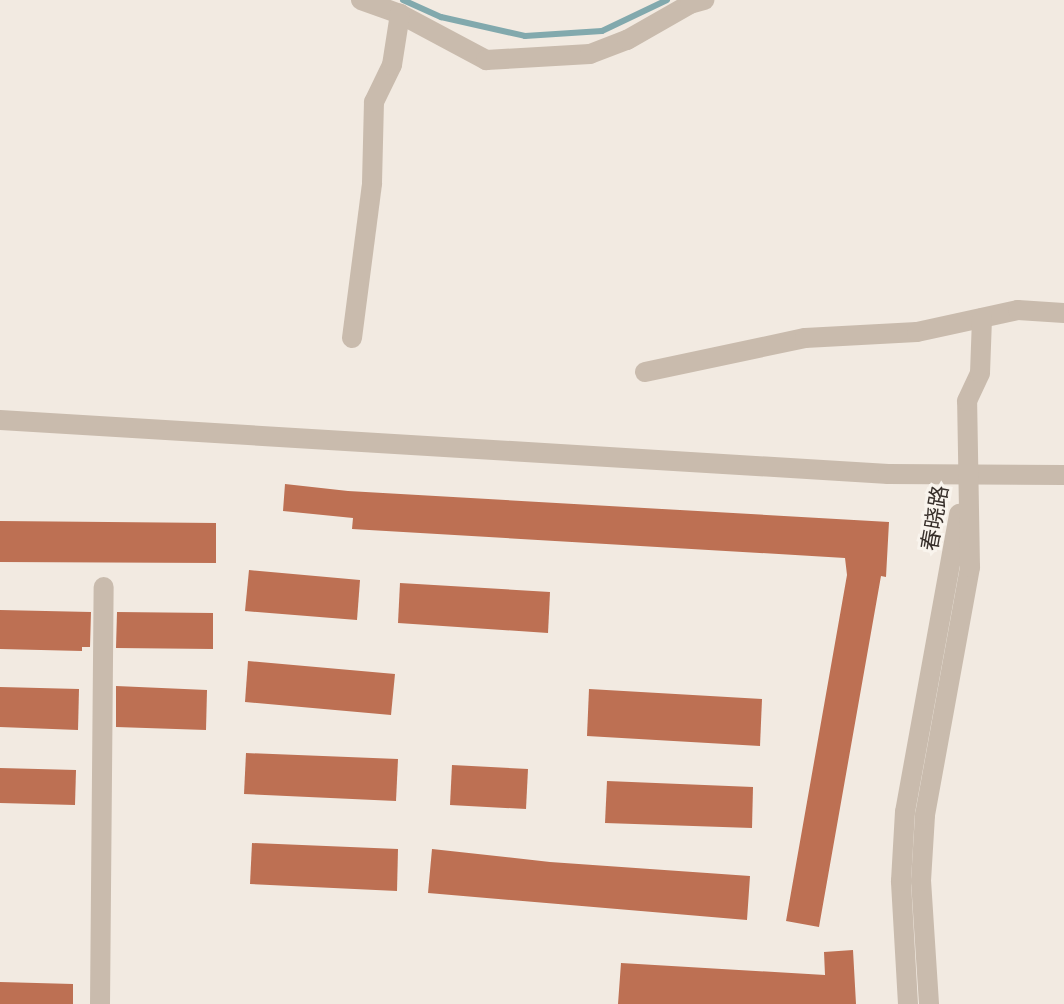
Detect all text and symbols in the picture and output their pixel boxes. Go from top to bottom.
street label: 春晓路 [915,483,953,553]

